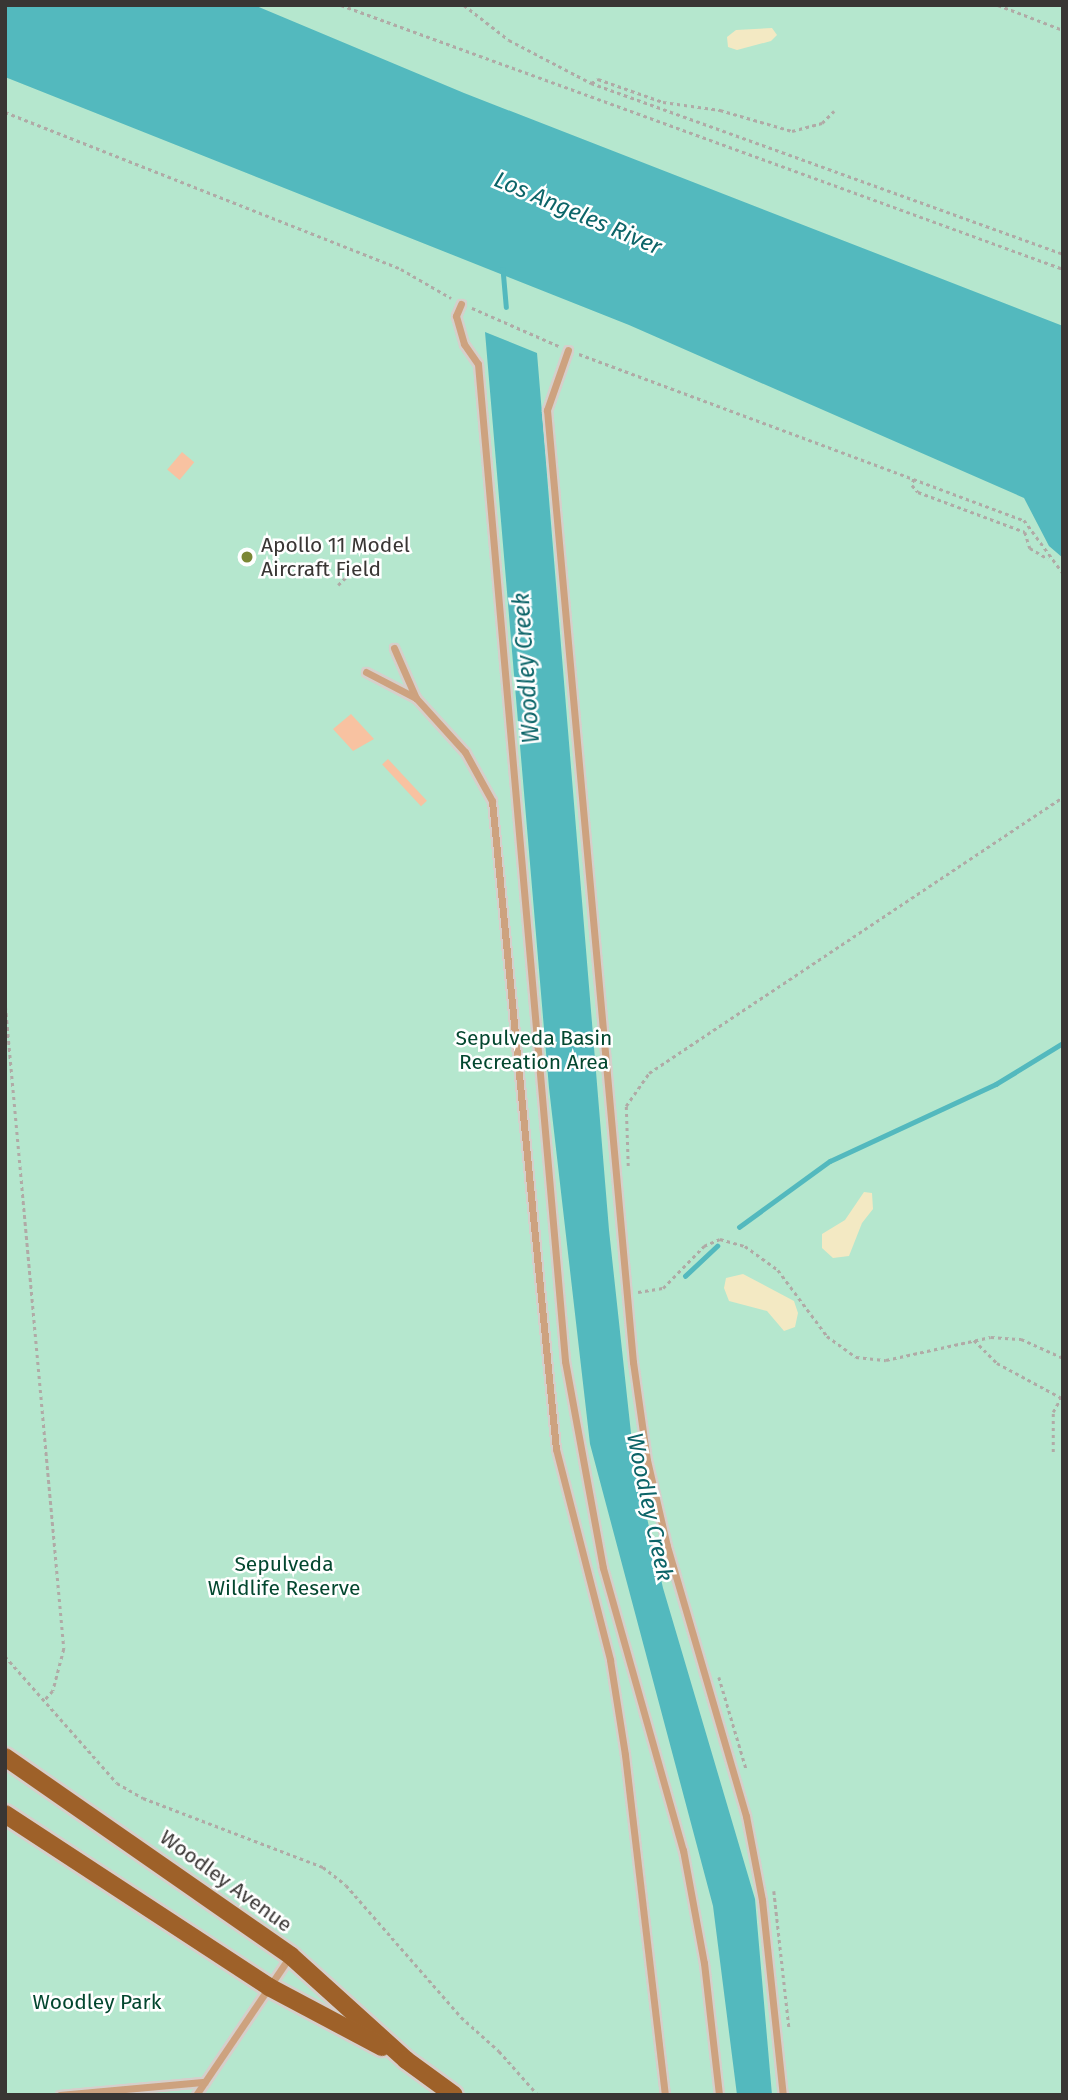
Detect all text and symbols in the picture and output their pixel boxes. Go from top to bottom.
water label: Los Angeles River [490,165,666,261]
place label: Apollo 11 Model Aircraft Field [261,532,410,582]
marker: Apollo 11 Model Aircraft Field [239,549,255,565]
water label: Woodley Creek [507,592,545,744]
park label: Sepulveda Basin Recreation Area [456,1025,612,1075]
water label: Woodley Creek [621,1430,679,1584]
park label: Sepulveda Wildlife Reserve [208,1551,360,1601]
street label: Woodley Avenue [155,1825,297,1937]
park label: Woodley Park [33,1989,161,2015]

